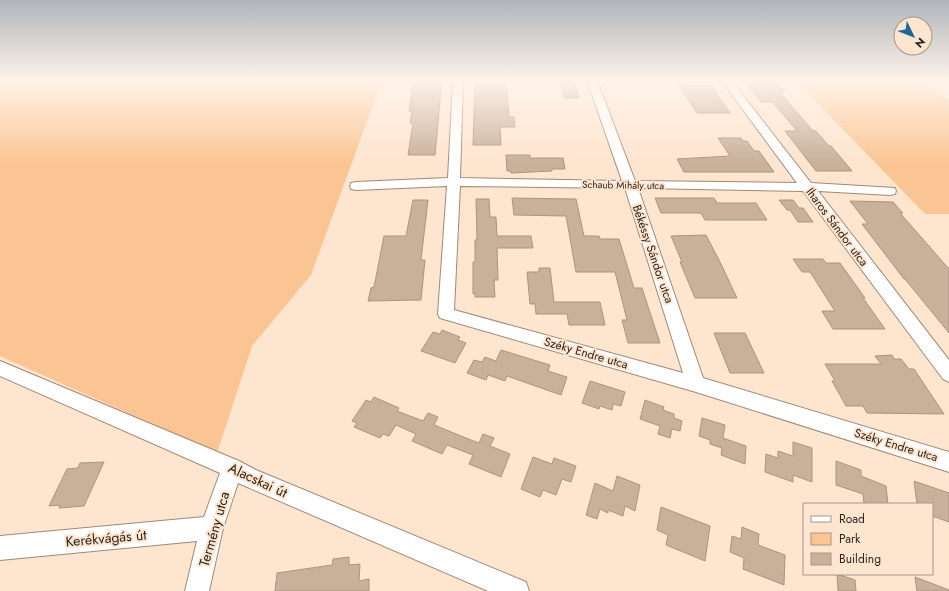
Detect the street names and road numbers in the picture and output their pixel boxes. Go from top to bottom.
street label: Schaub Mihály utca [582,177,664,193]
street label: Iharos Sándor utca [801,184,873,270]
street label: Békéssy Sándor utca [628,202,678,306]
street label: Széky Endre utca [542,332,630,374]
street label: Széky Endre utca [852,424,940,466]
street label: Alacskai út [225,458,291,503]
street label: Termény utca [194,489,234,569]
street label: Kerékvágás út [65,524,148,551]

